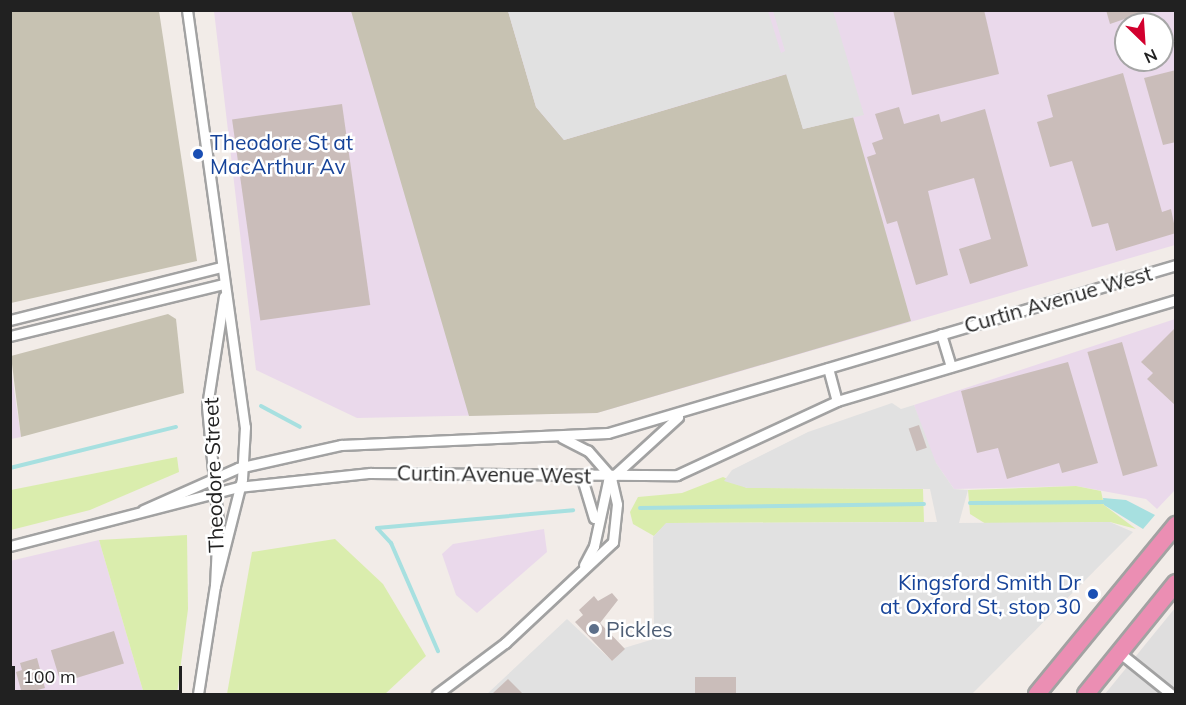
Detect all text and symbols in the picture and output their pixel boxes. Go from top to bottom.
north arrow [1114,12,1174,72]
text: N [1141,45,1160,68]
place label: Theodore St at MacArthur Av [210,129,353,179]
marker: Theodore St at MacArthur Av [191,147,205,161]
street label: Curtin Avenue West [961,260,1155,338]
street label: Theodore Street [198,397,228,553]
street label: Curtin Avenue West [397,460,591,488]
place label: Kingsford Smith Dr at Oxford St, stop 30 [880,569,1081,619]
marker: Kingsford Smith Dr at Oxford St, stop 30 [1086,587,1100,601]
place label: Pickles [606,616,673,642]
marker: Pickles [587,622,601,636]
scale bar [15,654,184,692]
text: 100 m [23,665,76,688]

